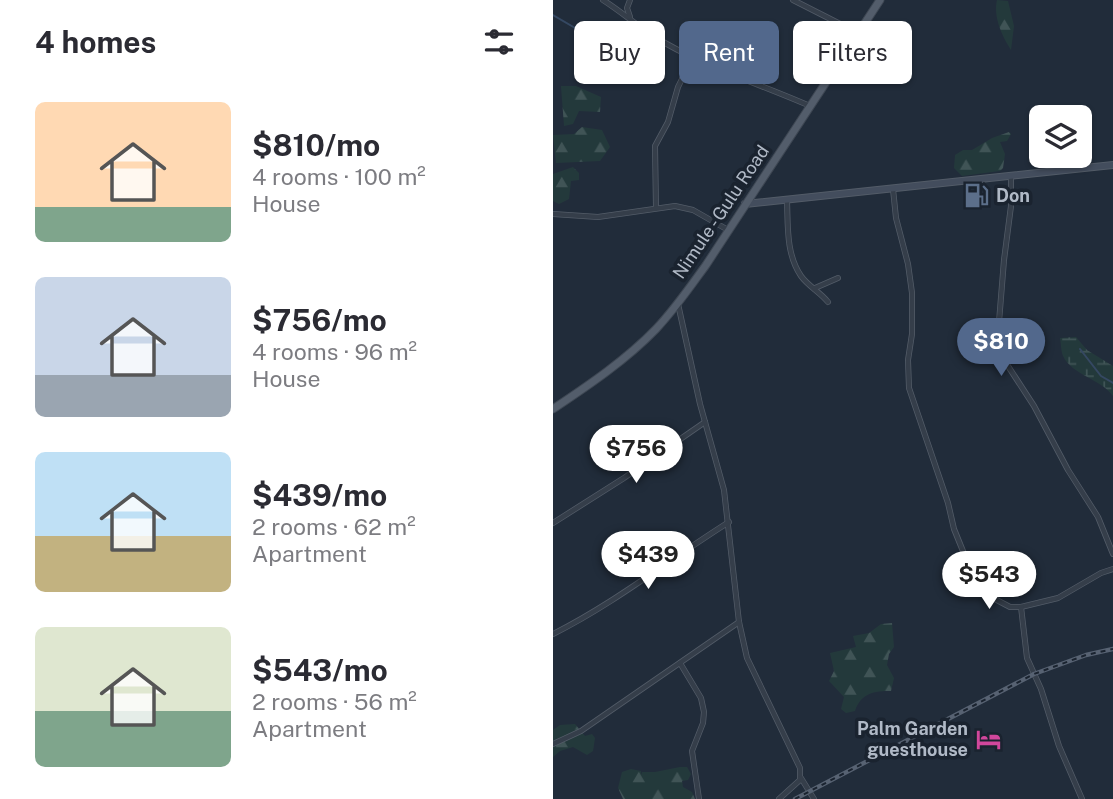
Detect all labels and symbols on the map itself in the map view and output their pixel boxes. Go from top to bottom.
street label: Nimule - Gulu Road [668,141,773,282]
fuel station icon: Don [962,182,990,210]
place label: Don [996,185,1030,206]
pin: $810 [960,318,1042,378]
pin: $756 [595,426,677,485]
pin: $439 [607,532,689,591]
pin: $543 [948,552,1030,611]
place label: Palm Garden guesthouse [857,718,968,760]
hotel icon: Palm Garden guesthouse [974,725,1002,753]

